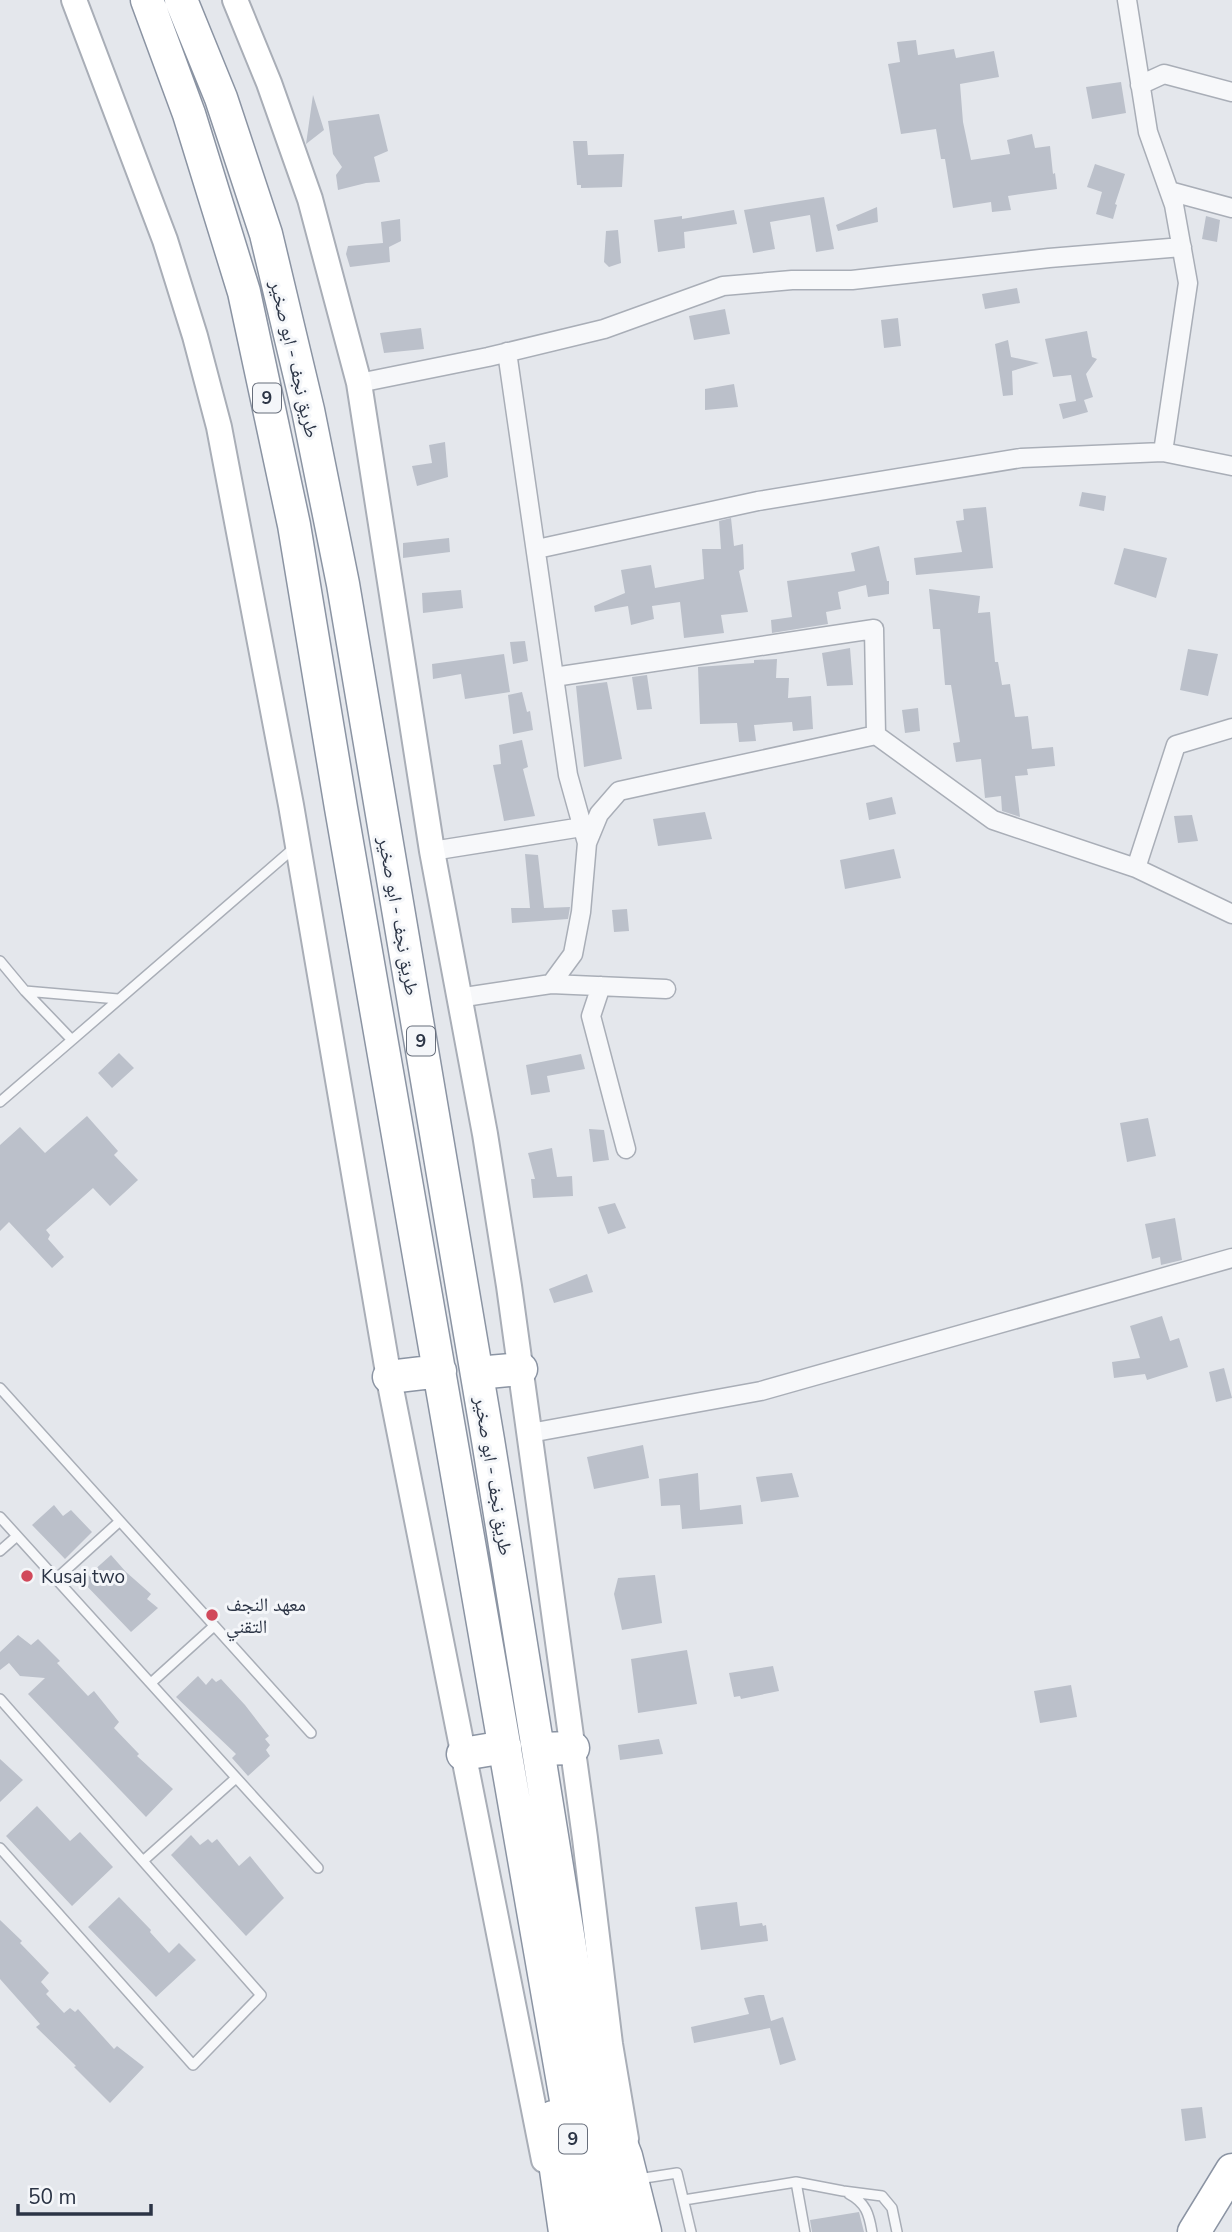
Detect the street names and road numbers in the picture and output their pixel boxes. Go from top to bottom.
street label: طريق نجف - ابو صخير [263,277,325,440]
road number: 9 [253,384,281,412]
street label: طريق نجف - ابو صخير [371,834,425,998]
road number: 9 [407,1026,435,1056]
street label: طريق نجف - ابو صخير [467,1394,518,1558]
road number: 9 [559,2124,587,2154]

